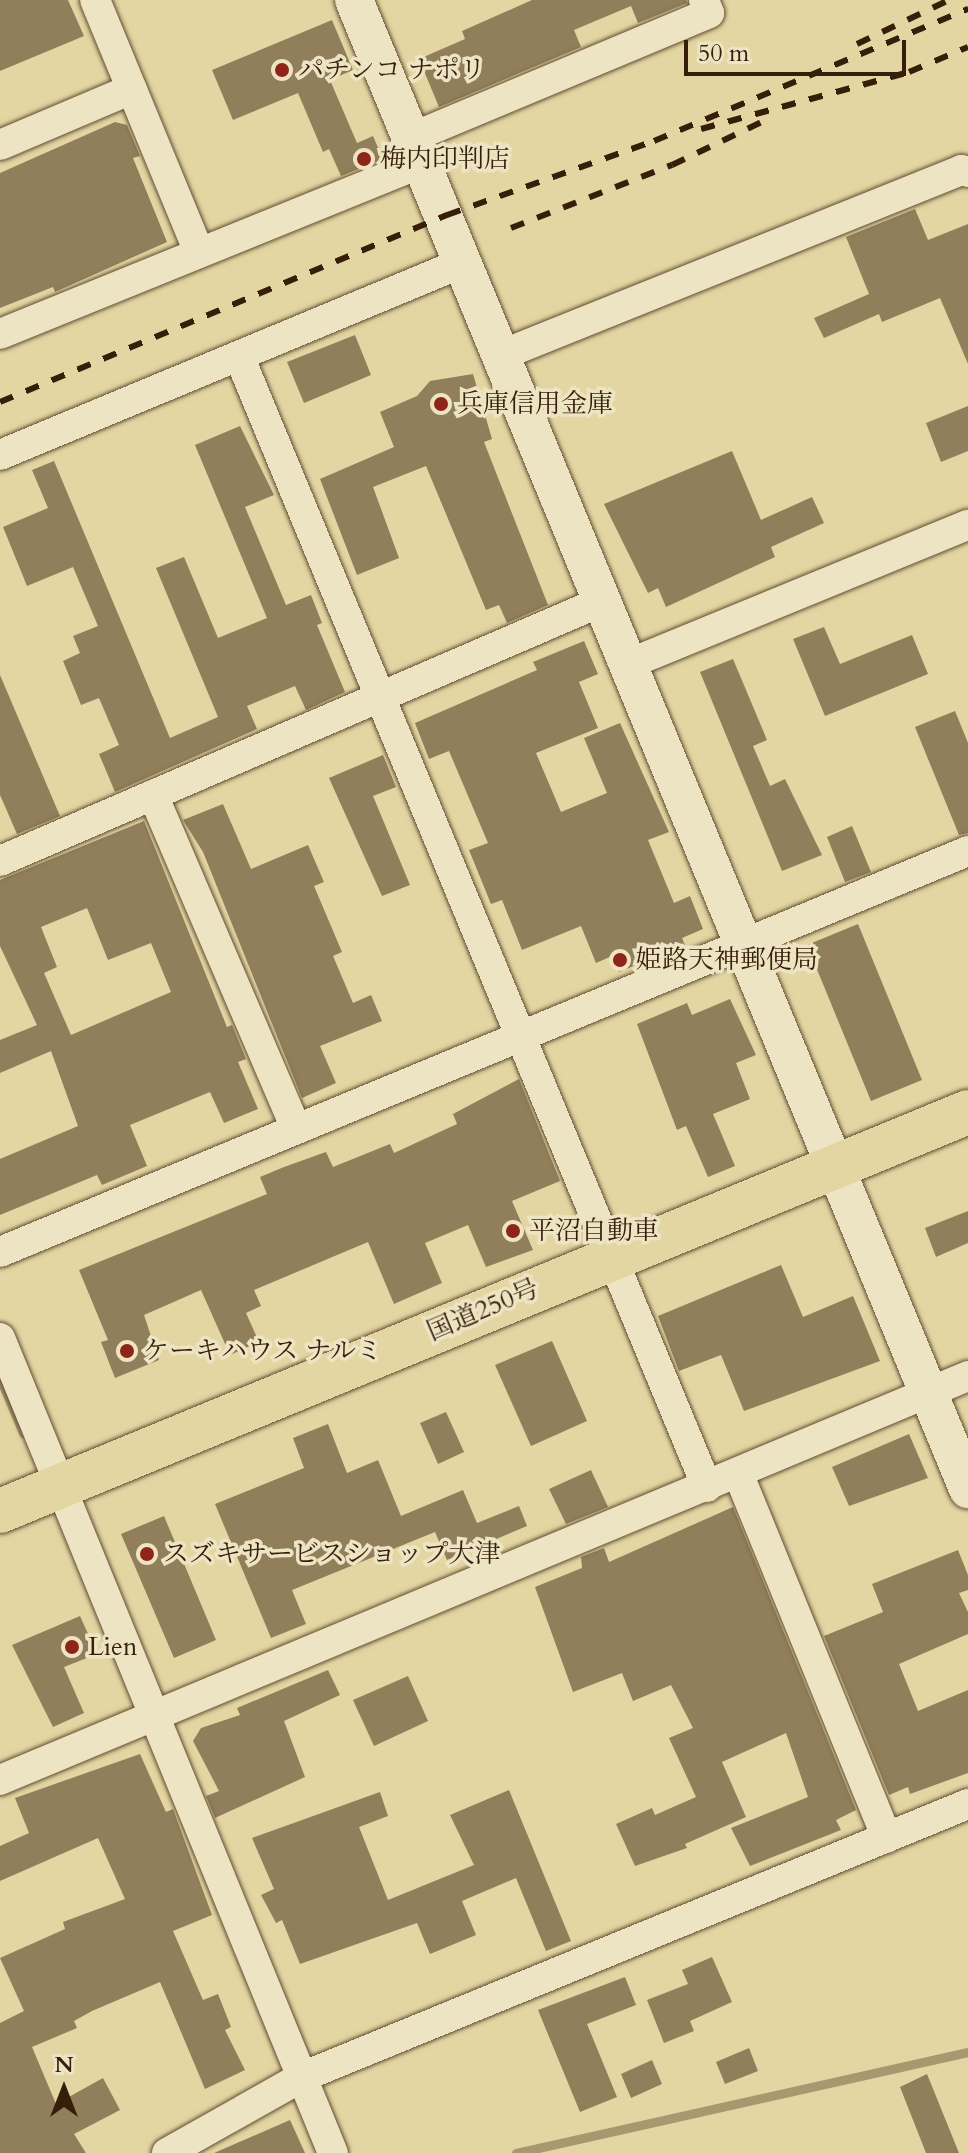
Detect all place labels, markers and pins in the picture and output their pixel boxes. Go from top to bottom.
place label: パチンコ ナポリ [298,54,487,86]
marker: パチンコ ナポリ [273,61,291,79]
place label: 梅内印判店 [380,143,510,175]
marker: 梅内印判店 [355,150,373,168]
place label: 兵庫信用金庫 [457,388,613,420]
marker: 兵庫信用金庫 [432,395,450,413]
place label: 姫路天神郵便局 [636,944,818,976]
marker: 姫路天神郵便局 [611,951,629,969]
place label: 平沼自動車 [529,1215,659,1247]
marker: 平沼自動車 [504,1222,522,1240]
place label: ケーキハウス ナルミ [143,1335,384,1367]
marker: ケーキハウス ナルミ [118,1342,136,1360]
place label: スズキサービスショップ大津 [163,1538,501,1570]
marker: スズキサービスショップ大津 [138,1545,156,1563]
place label: Lien [88,1631,138,1663]
marker: Lien [63,1638,81,1656]

